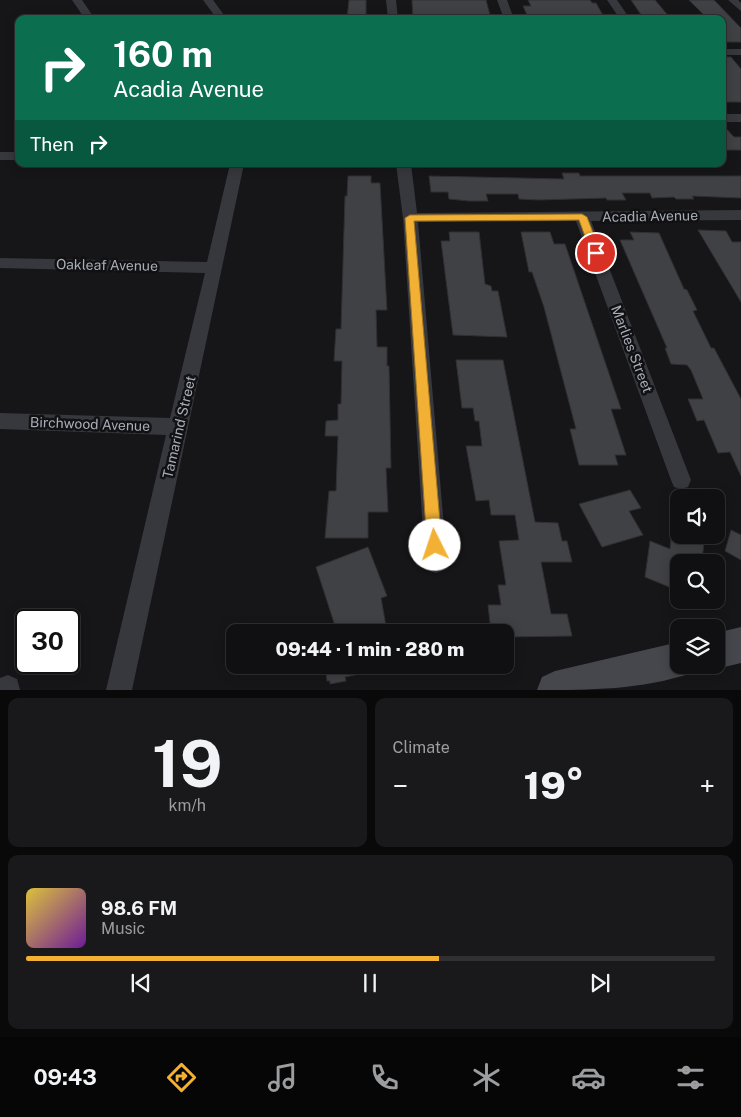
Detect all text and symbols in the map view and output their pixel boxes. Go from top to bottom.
text: 160 m [113,34,213,75]
icon: right [30,35,95,100]
text: Acadia Avenue [113,76,264,102]
icon: right [84,130,112,158]
text: Then [30,133,74,155]
street label: Acadia Avenue [602,207,698,225]
pin [575,232,617,274]
icon: arrive [582,239,610,267]
street label: Oakleaf Avenue [56,256,158,274]
street label: Marlies Street [608,303,656,395]
street label: Tamarind Street [159,374,199,480]
street label: Birchwood Avenue [30,414,150,434]
map controls [670,489,725,674]
button: sound [670,489,725,544]
position arrow [408,518,460,570]
button: search [670,554,725,609]
speed limit sign: 30 [15,609,80,674]
button: layers [670,619,725,674]
text: 09:44 · 1 min · 280 m [276,638,464,660]
text: 19 [152,725,223,802]
text: Climate [393,738,450,757]
text: 19° [524,763,584,808]
text: − [393,769,408,802]
text: + [699,769,715,802]
text: km/h [168,796,206,815]
text: 98.6 FM [101,897,177,919]
text: Music [101,919,145,938]
icon: previous [127,969,155,997]
icon: pause [356,969,384,997]
icon: next [586,969,614,997]
icon: directions [164,1060,199,1095]
icon: music [265,1060,300,1095]
icon: phone [367,1060,402,1095]
icon: climate [469,1060,504,1095]
icon: car [571,1060,606,1095]
icon: filters [673,1060,708,1095]
text: 09:43 [33,1064,97,1090]

